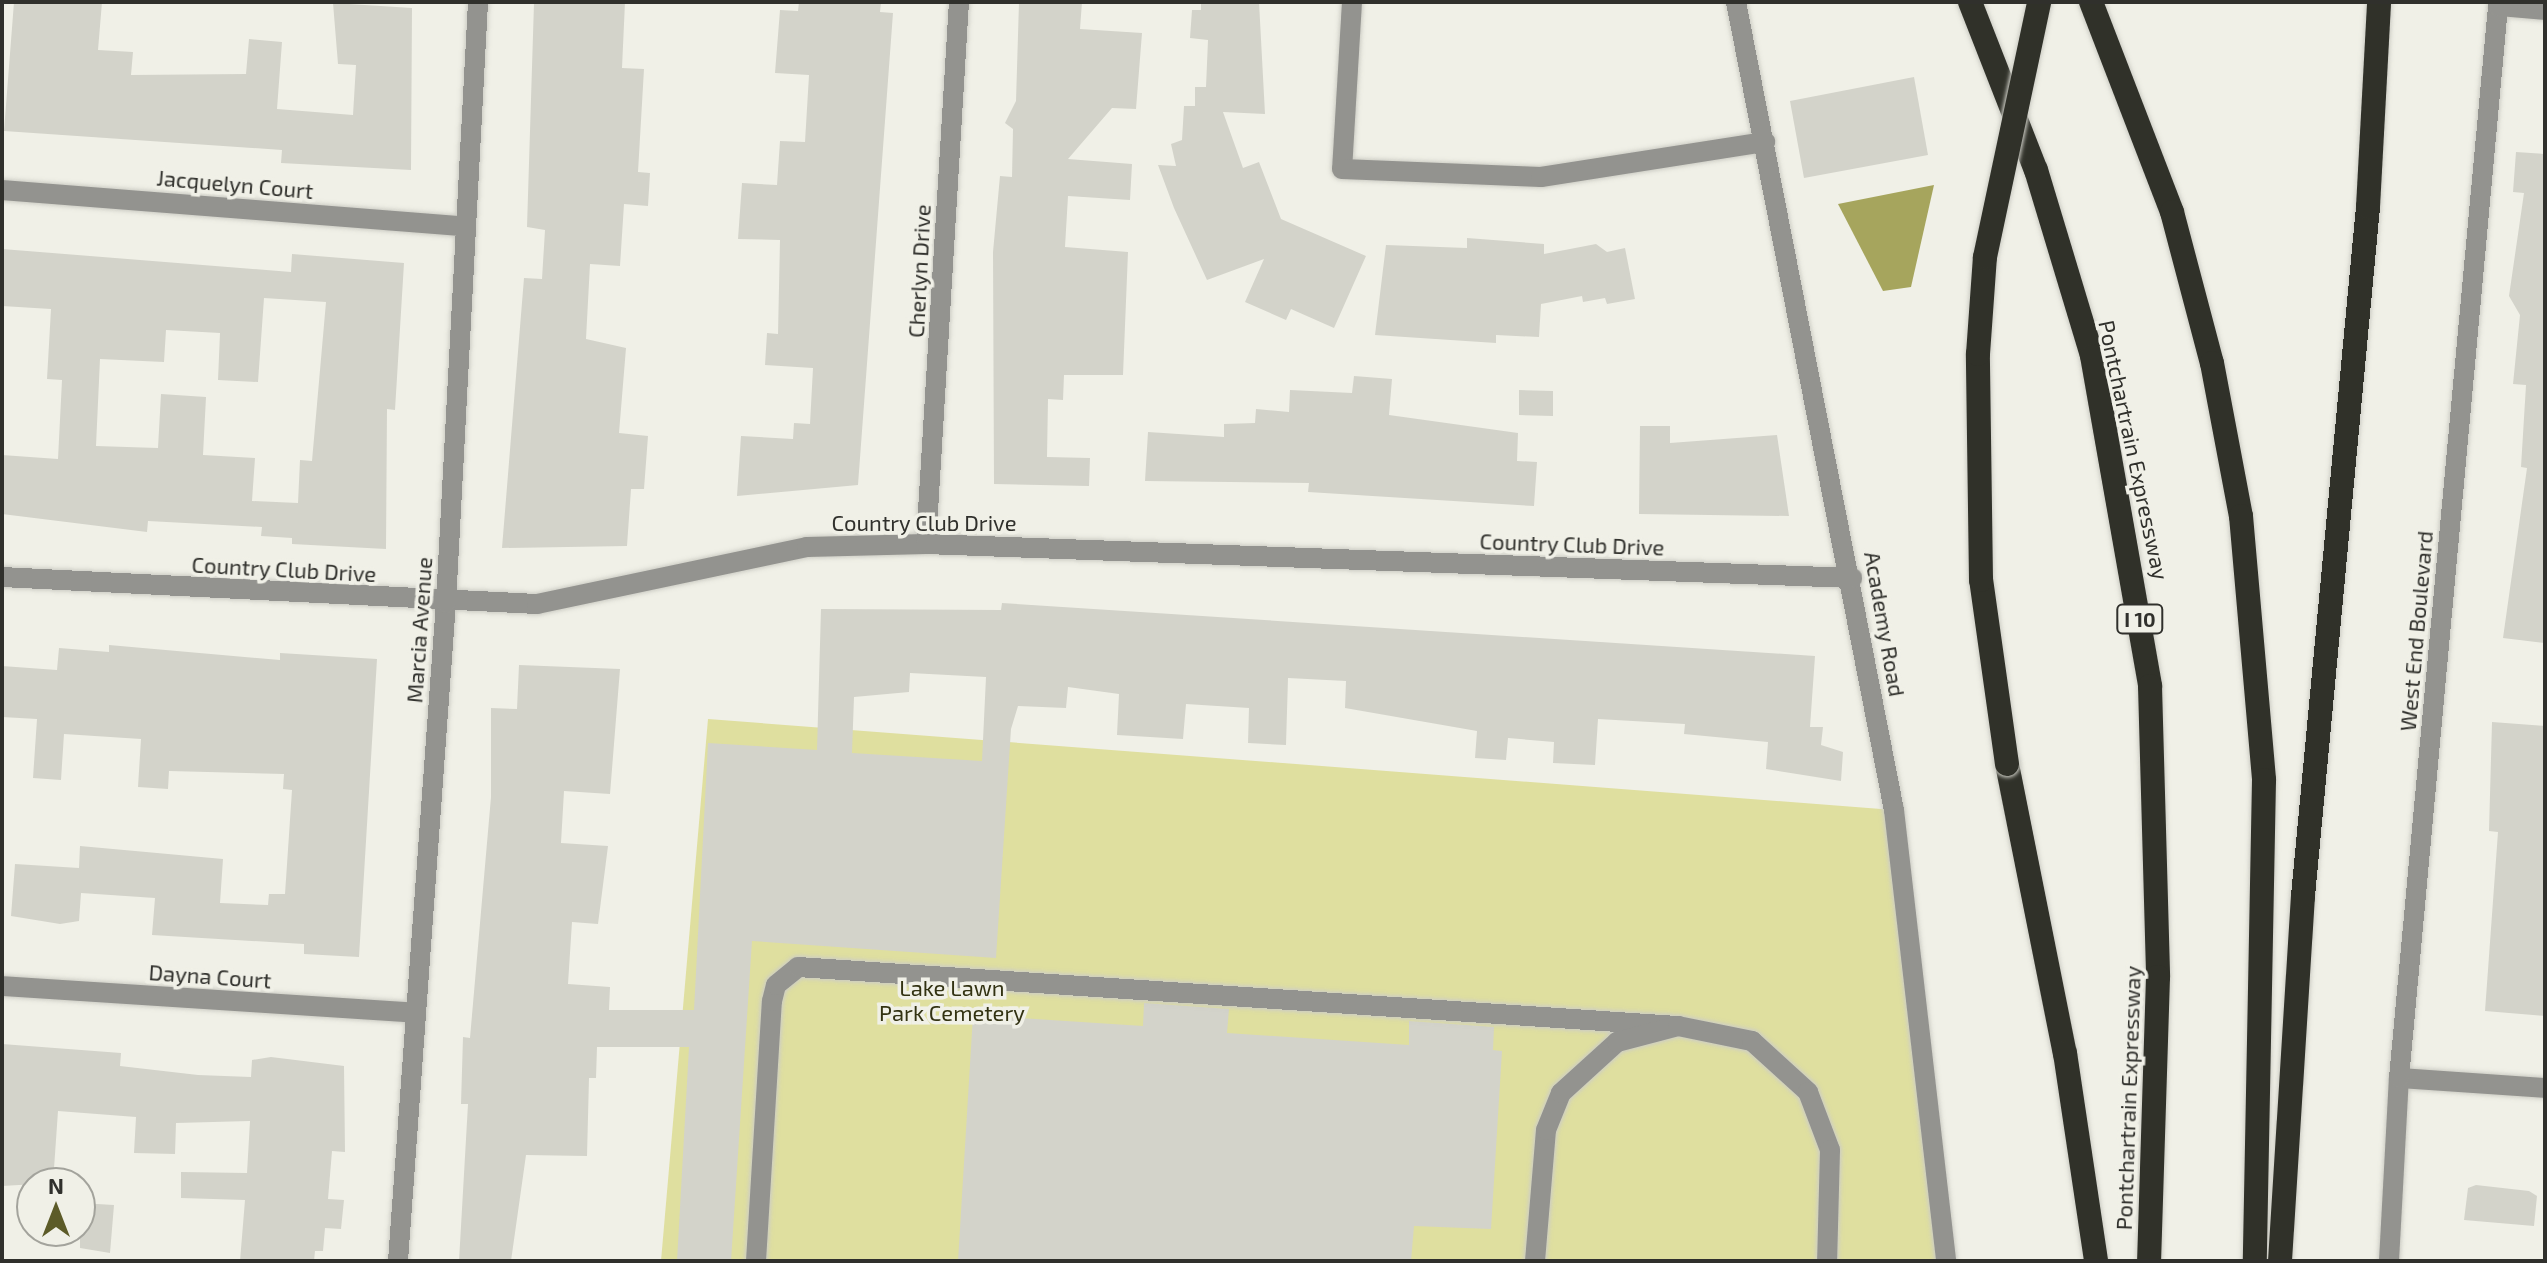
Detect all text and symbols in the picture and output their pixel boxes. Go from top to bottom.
street label: Jacquelyn Court [156,164,314,204]
street label: Cherlyn Drive [902,204,936,338]
street label: Pontchartrain Expressway [2094,318,2174,582]
street label: Country Club Drive [831,510,1017,536]
street label: Country Club Drive [1479,528,1665,560]
street label: West End Boulevard [2394,530,2438,732]
street label: Academy Road [1859,549,1911,699]
street label: Country Club Drive [191,551,377,587]
street label: Marcia Avenue [401,556,437,704]
road number: I 10 [2116,603,2164,635]
street label: Dayna Court [148,959,272,993]
street label: Pontchartrain Expressway [2110,965,2146,1231]
park label: Lake Lawn Park Cemetery [879,974,1025,1026]
north arrow [16,1167,96,1247]
text: N [48,1172,64,1198]

